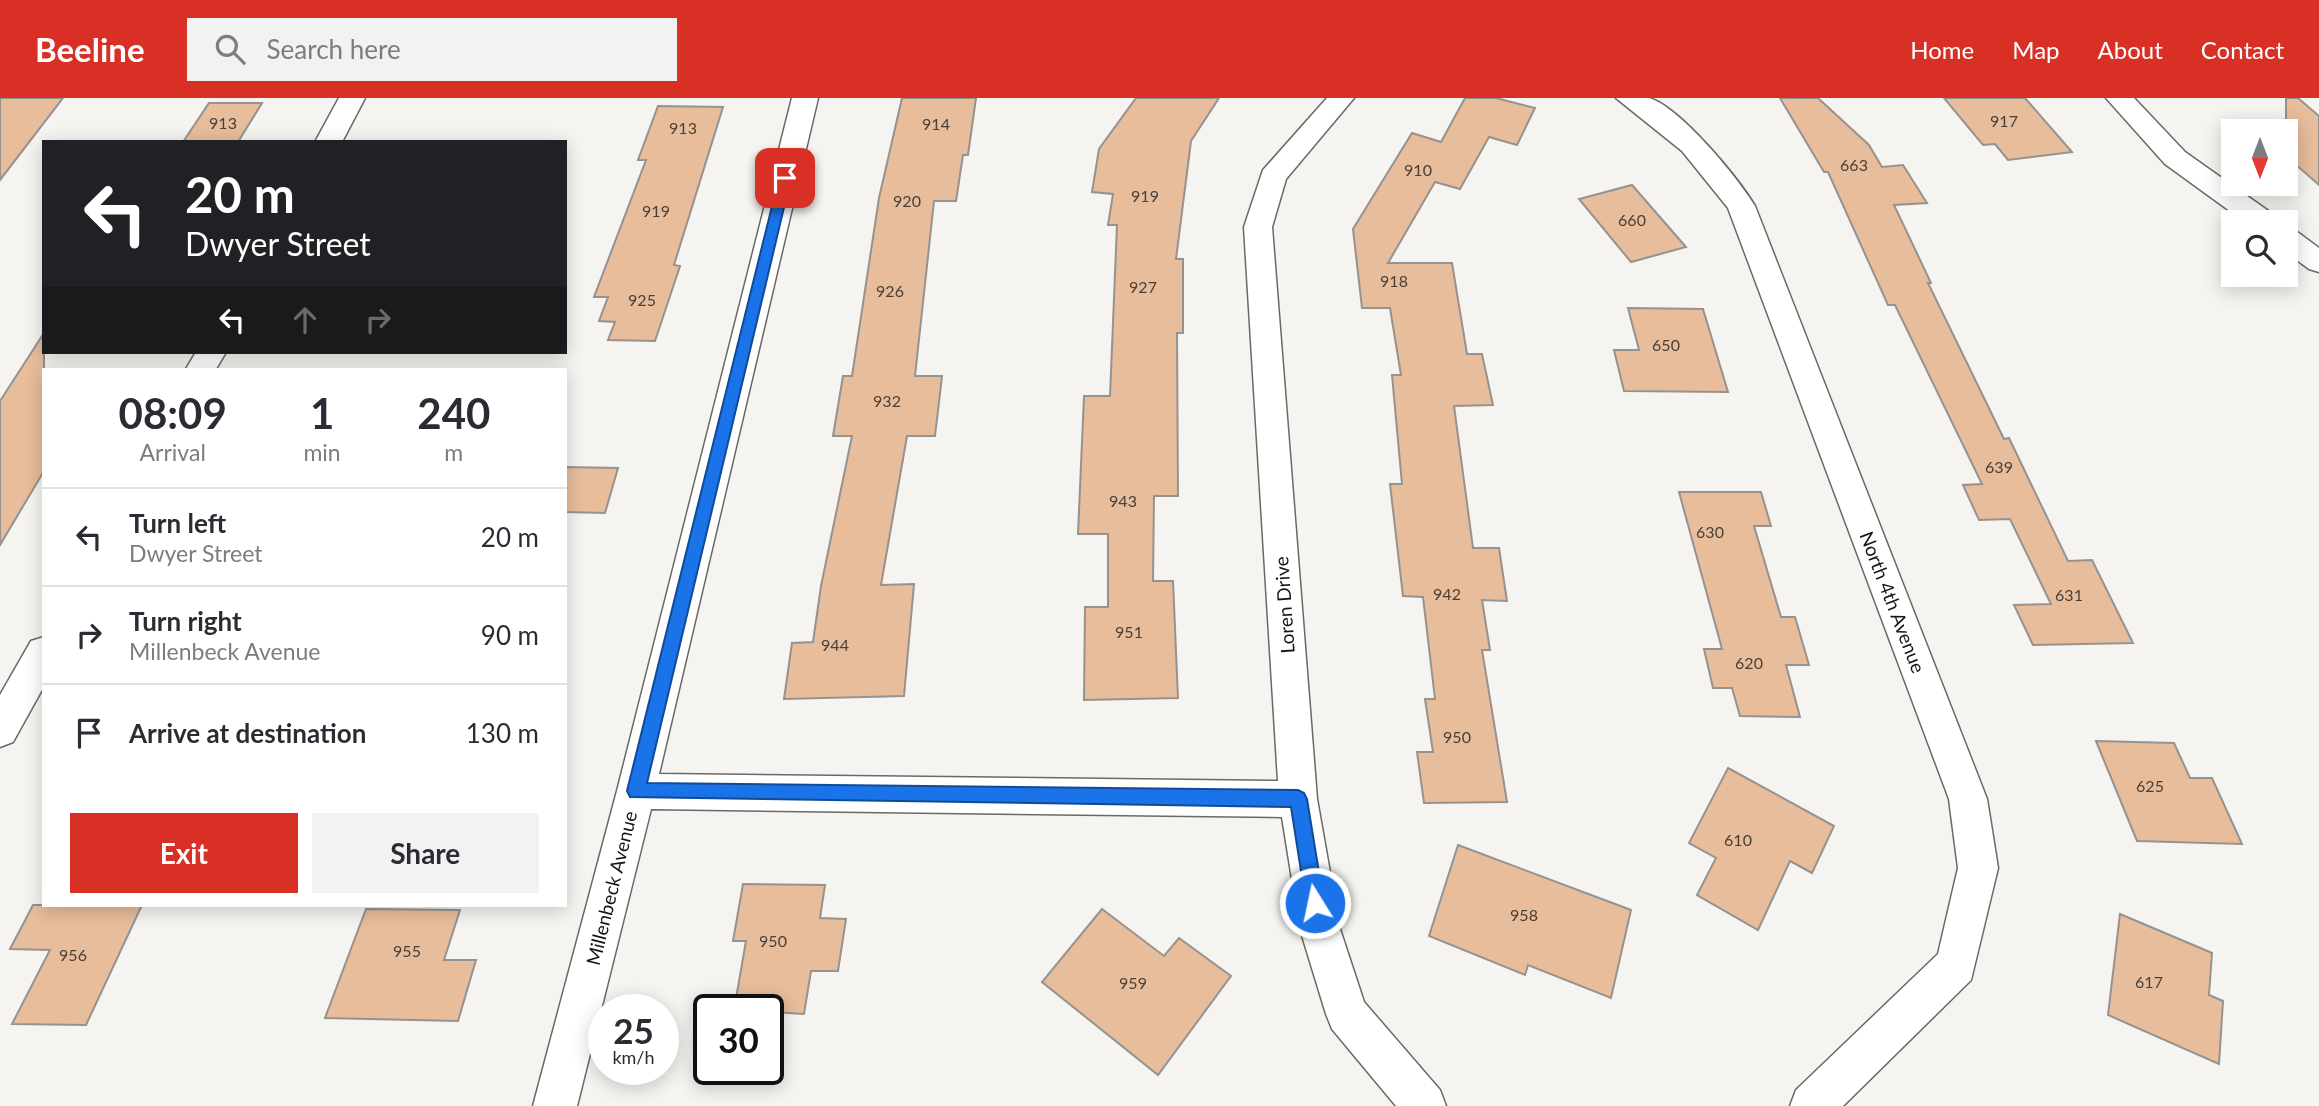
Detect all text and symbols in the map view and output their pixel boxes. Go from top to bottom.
search box [187,18,677,81]
text: Beeline [35,29,145,69]
icon: search [211,30,249,68]
text: Search here [267,33,401,65]
text: Home [1910,35,1974,64]
text: Map [2012,35,2060,64]
text: About [2098,35,2163,64]
text: Contact [2201,35,2284,64]
house number: 917 [1990,111,2018,130]
house number: 913 [209,113,237,132]
house number: 914 [922,114,950,133]
house number: 913 [669,118,697,137]
north arrow [2221,119,2298,196]
map controls [2221,119,2298,287]
pin [755,148,815,208]
house number: 663 [1840,155,1868,174]
icon: arrive [766,159,804,197]
house number: 910 [1404,160,1432,179]
text: 20 m [185,165,295,223]
icon: left [70,168,161,259]
house number: 919 [1131,186,1159,205]
house number: 920 [893,191,921,210]
house number: 919 [642,201,670,220]
house number: 660 [1618,210,1646,229]
button: search [2221,210,2298,287]
text: Dwyer Street [185,224,371,263]
house number: 918 [1380,271,1408,290]
house number: 927 [1129,277,1157,296]
house number: 926 [876,281,904,300]
house number: 925 [628,290,656,309]
icon: left [213,301,251,339]
icon: ahead [286,301,324,339]
icon: right [359,301,397,339]
house number: 650 [1652,335,1680,354]
text: 08:09 [119,388,227,438]
text: 1 [310,388,334,438]
text: 240 [417,388,490,438]
house number: 932 [873,391,901,410]
text: Arrival [140,438,206,466]
text: min [303,438,341,466]
text: m [444,438,463,466]
house number: 639 [1985,457,2013,476]
house number: 943 [1109,491,1137,510]
text: Turn left [129,507,226,539]
icon: left [70,518,108,556]
text: 20 m [481,521,539,553]
house number: 630 [1696,522,1724,541]
street label: North 4th Avenue [1855,528,1931,676]
text: Dwyer Street [129,539,263,567]
street label: Loren Drive [1269,556,1299,654]
house number: 942 [1433,584,1461,603]
house number: 631 [2055,585,2083,604]
text: Turn right [129,605,242,637]
icon: right [70,616,108,654]
text: 90 m [481,619,539,651]
house number: 951 [1115,622,1143,641]
house number: 944 [821,635,849,654]
text: Millenbeck Avenue [129,637,321,665]
house number: 620 [1735,653,1763,672]
icon: arrive [70,714,108,752]
text: Arrive at destination [129,717,366,749]
text: 130 m [466,717,539,749]
house number: 950 [1443,727,1471,746]
house number: 625 [2136,776,2164,795]
street label: Millenbeck Avenue [581,808,641,968]
button: Exit [70,813,298,893]
button: Share [312,813,539,893]
house number: 610 [1724,830,1752,849]
position arrow [1278,866,1352,940]
house number: 958 [1510,905,1538,924]
house number: 950 [759,931,787,950]
house number: 955 [393,941,421,960]
house number: 956 [59,945,87,964]
house number: 617 [2135,972,2163,991]
house number: 959 [1119,973,1147,992]
speed limit sign: 30 [693,994,784,1085]
text: 25 [613,1009,654,1051]
text: km/h [612,1046,655,1068]

